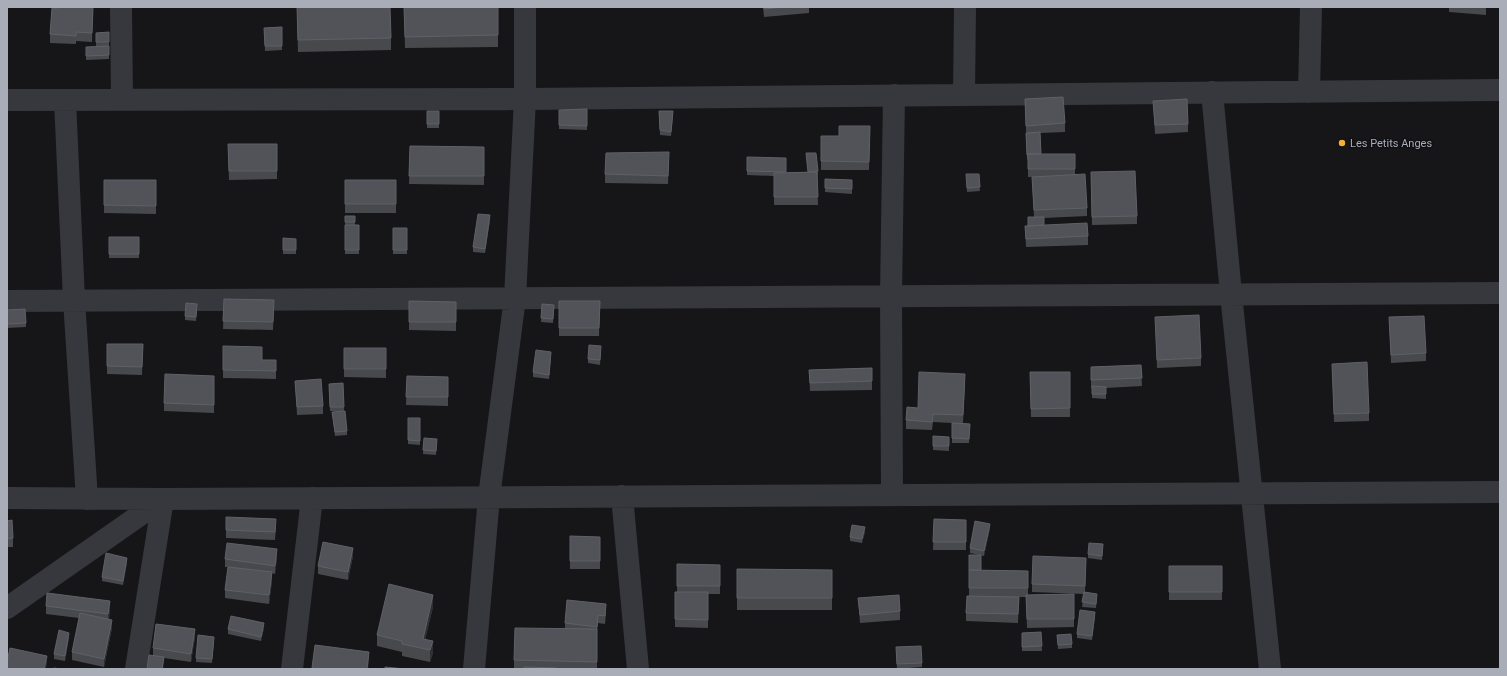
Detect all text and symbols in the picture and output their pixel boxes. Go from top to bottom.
place label: Les Petits Anges [1350,137,1432,150]
marker: Les Petits Anges [1337,138,1347,148]

